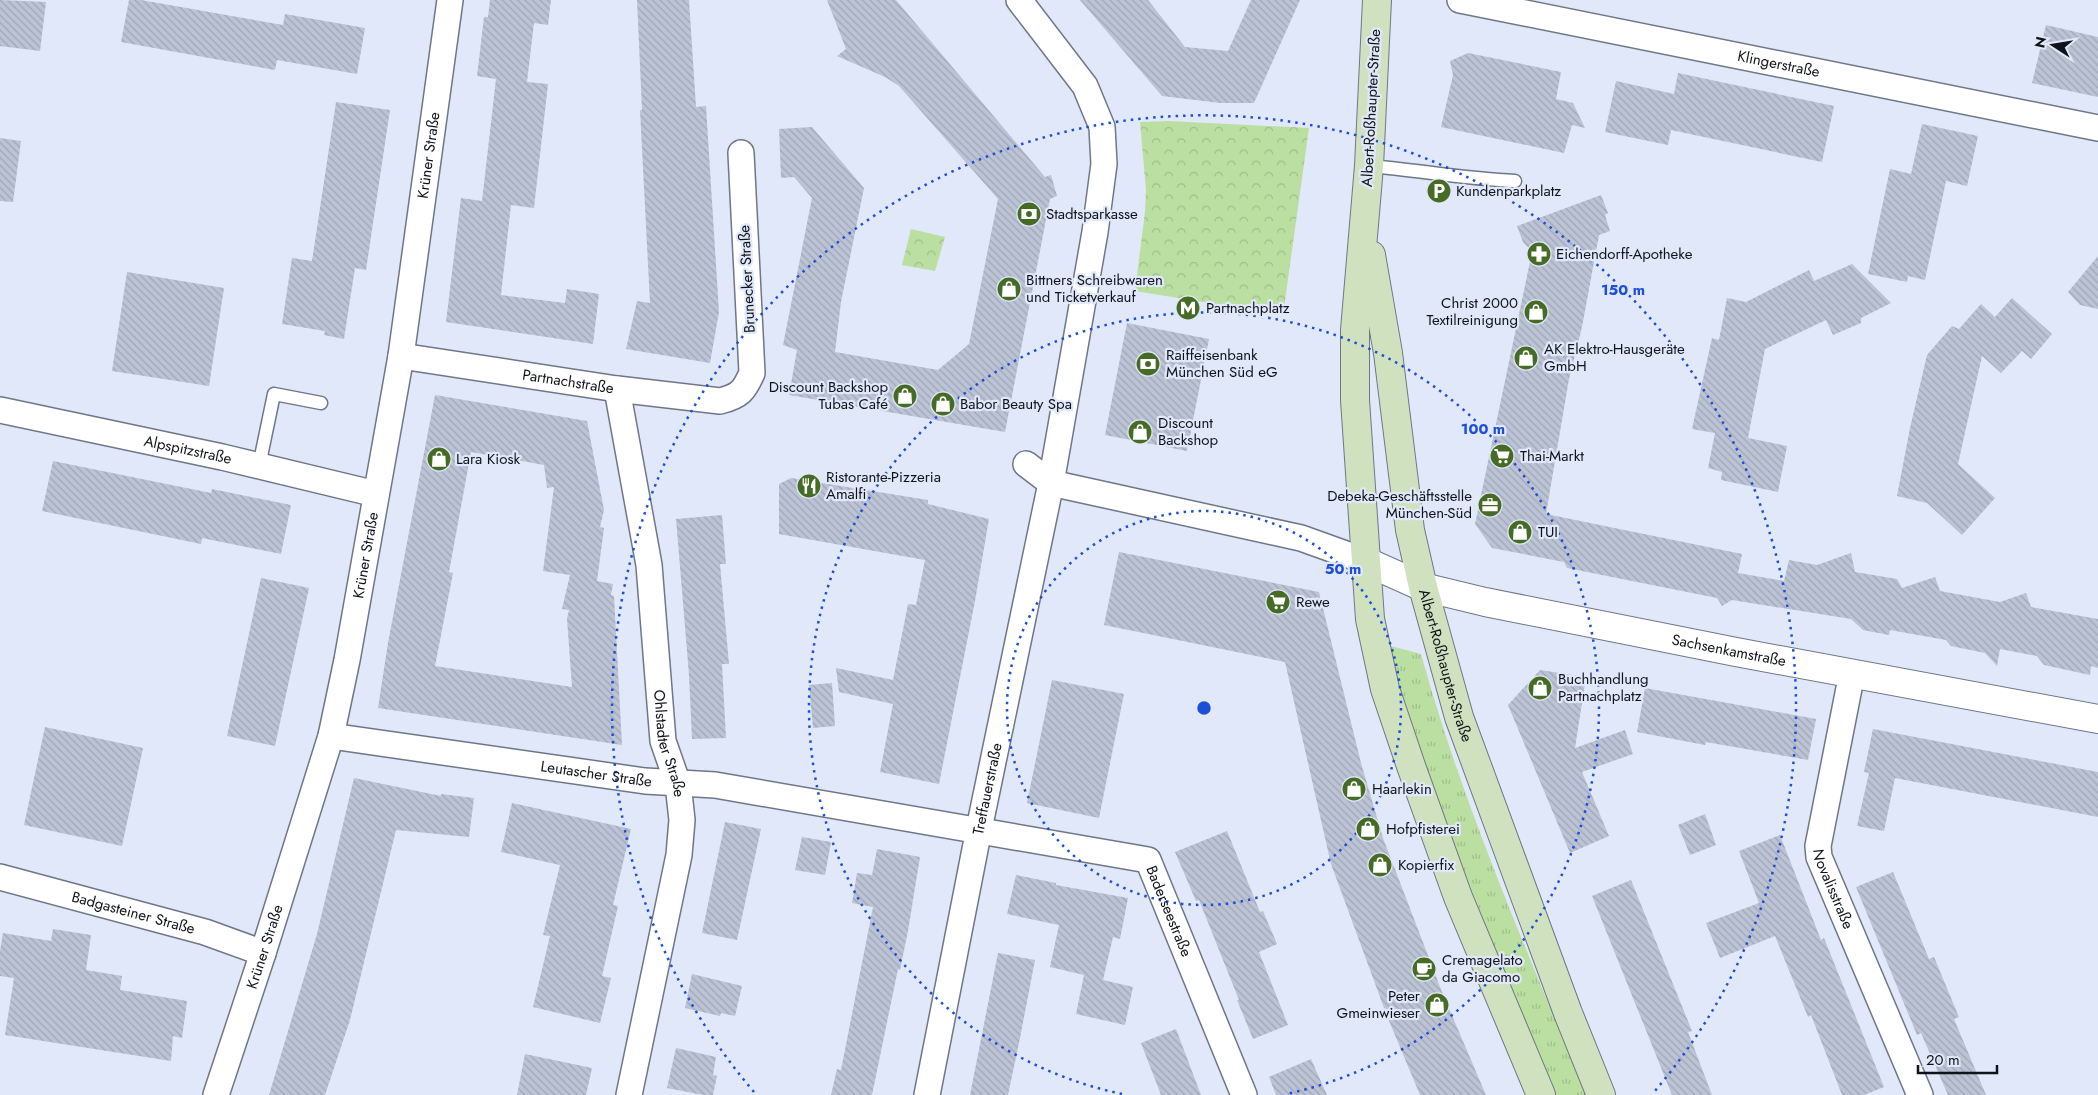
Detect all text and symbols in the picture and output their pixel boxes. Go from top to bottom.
north arrow [2028,20,2078,70]
street label: Albert-Roßhaupter-Straße [1356,28,1386,188]
text: N [2029,35,2051,50]
street label: Klingerstraße [1736,45,1822,83]
street label: Krüner Straße [412,110,446,200]
parking icon: Kundenparkplatz [1426,178,1452,204]
place label: Kundenparkplatz [1456,180,1561,202]
bank icon: Stadtsparkasse [1016,201,1042,227]
place label: Stadtsparkasse [1046,203,1138,225]
street label: Brunecker Straße [733,224,761,334]
pharmacy icon: Eichendorff-Apotheke [1526,241,1552,267]
place label: Eichendorff-Apotheke [1556,243,1693,265]
place label: Bittners Schreibwaren und Ticketverkauf [1026,269,1163,308]
shop icon: Bittners Schreibwaren und Ticketverkauf [996,276,1022,302]
text: 150 m [1601,279,1645,301]
place label: Christ 2000 Textilreinigung [1427,292,1518,331]
metro station icon: Partnachplatz [1175,295,1201,321]
place label: Partnachplatz [1206,297,1290,319]
shop icon: Christ 2000 Textilreinigung [1523,299,1549,325]
place label: AK Elektro-Hausgeräte GmbH [1544,338,1685,377]
place label: Raiffeisenbank München Süd eG [1166,344,1278,383]
shop icon: AK Elektro-Hausgeräte GmbH [1513,345,1539,371]
bank icon: Raiffeisenbank München Süd eG [1135,351,1161,377]
street label: Partnachstraße [521,364,616,399]
place label: Discount Backshop Tubas Café [769,376,888,415]
shop icon: Discount Backshop Tubas Café [892,383,918,409]
shop icon: Babor Beauty Spa [930,391,956,417]
place label: Babor Beauty Spa [960,393,1072,415]
place label: Discount Backshop [1158,412,1218,451]
text: 100 m [1461,418,1505,440]
shop icon: Discount Backshop [1127,419,1153,445]
street label: Alpspitzstraße [142,430,234,470]
supermarket icon: Thai-Markt [1489,443,1515,469]
place label: Thai-Markt [1520,445,1584,467]
shop icon: Lara Kiosk [426,446,452,472]
place label: Lara Kiosk [456,448,520,470]
place label: Ristorante-Pizzeria Amalfi [826,466,941,505]
restaurant icon: Ristorante-Pizzeria Amalfi [796,473,822,499]
place label: Debeka-Geschäftsstelle München-Süd [1327,485,1472,524]
office icon: Debeka-Geschäftsstelle München-Süd [1477,492,1503,518]
street label: Krüner Straße [347,510,384,600]
shop icon: TUI [1507,519,1533,545]
place label: TUI [1538,521,1558,543]
text: 50 m [1325,558,1361,580]
street label: Albert-Roßhaupter-Straße [1413,587,1478,745]
supermarket icon: Rewe [1265,589,1291,615]
place label: Rewe [1296,591,1330,613]
street label: Sachsenkamstraße [1670,628,1788,672]
place label: Buchhandlung Partnachplatz [1558,668,1649,707]
shop icon: Buchhandlung Partnachplatz [1527,675,1553,701]
street label: Ohlstadter Straße [648,689,690,798]
centre of rings [1195,699,1213,717]
street label: Treffauerstraße [967,741,1008,837]
street label: Leutascher Straße [539,755,653,792]
shop icon: Haarlekin [1341,776,1367,802]
place label: Haarlekin [1372,778,1432,800]
shop icon: Hofpfisterei [1355,816,1381,842]
place label: Hofpfisterei [1386,818,1460,840]
street label: Novalisstraße [1807,848,1859,933]
shop icon: Kopierfix [1367,852,1393,878]
place label: Kopierfix [1398,854,1455,876]
street label: Baderseestraße [1140,862,1197,960]
street label: Badgasteiner Straße [69,886,198,940]
street label: Krüner Straße [241,902,289,992]
place label: Cremagelato da Giacomo [1442,949,1523,988]
cafe icon: Cremagelato da Giacomo [1411,956,1437,982]
place label: Peter Gmeinwieser [1337,985,1421,1024]
shop icon: Peter Gmeinwieser [1424,992,1450,1018]
scale bar [1918,1042,1997,1074]
text: 20 m [1926,1049,1960,1071]

